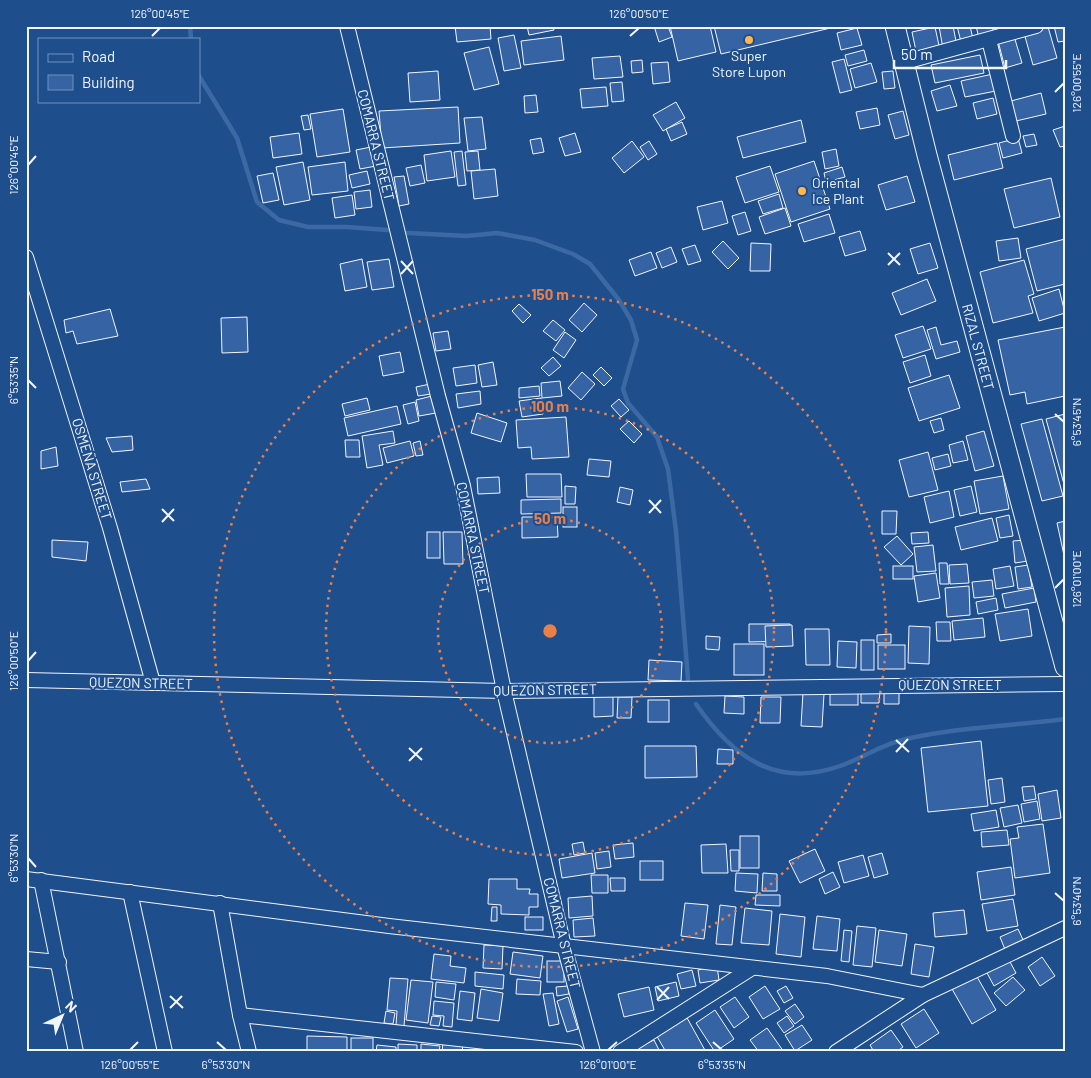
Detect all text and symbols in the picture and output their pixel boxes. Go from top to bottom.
text: 126°00'45"E [130,6,190,20]
text: 126°00'50"E [609,6,669,20]
marker: Super Store Lupon [743,34,755,46]
legend [38,38,200,102]
scale bar [894,38,1006,70]
text: 50 m [901,45,933,63]
text: Road [82,47,115,65]
place label: Super Store Lupon [712,47,786,80]
text: 126°00'55"E [1069,53,1083,113]
text: Building [82,73,135,91]
street label: COMARRA STREET [354,88,399,202]
text: 126°00'45"E [6,135,20,195]
place label: Oriental Ice Plant [812,174,864,207]
marker: Oriental Ice Plant [796,185,808,197]
text: 150 m [531,285,569,303]
street label: RIZAL STREET [959,302,998,392]
text: 6°53'35"N [6,356,20,404]
text: 100 m [531,397,569,415]
text: 6°53'45"N [1069,398,1083,446]
street label: OSMEÑA STREET [69,416,116,522]
street label: COMARRA STREET [453,480,494,595]
text: 50 m [534,509,566,527]
text: 126°01'00"E [1069,550,1083,608]
centre of rings [541,622,559,640]
text: 126°00'50"E [6,631,20,691]
street label: QUEZON STREET [89,673,193,692]
street label: QUEZON STREET [898,676,1002,693]
street label: QUEZON STREET [493,680,597,699]
text: 6°53'30"N [6,834,20,882]
street label: COMARRA STREET [540,876,585,990]
text: 6°53'40"N [1069,876,1083,926]
north arrow [38,990,88,1040]
text: N [62,997,81,1016]
text: 126°00'55"E [100,1057,160,1071]
text: 6°53'30"N [202,1057,250,1071]
text: 126°01'00"E [579,1057,637,1071]
text: 6°53'35"N [698,1057,746,1071]

